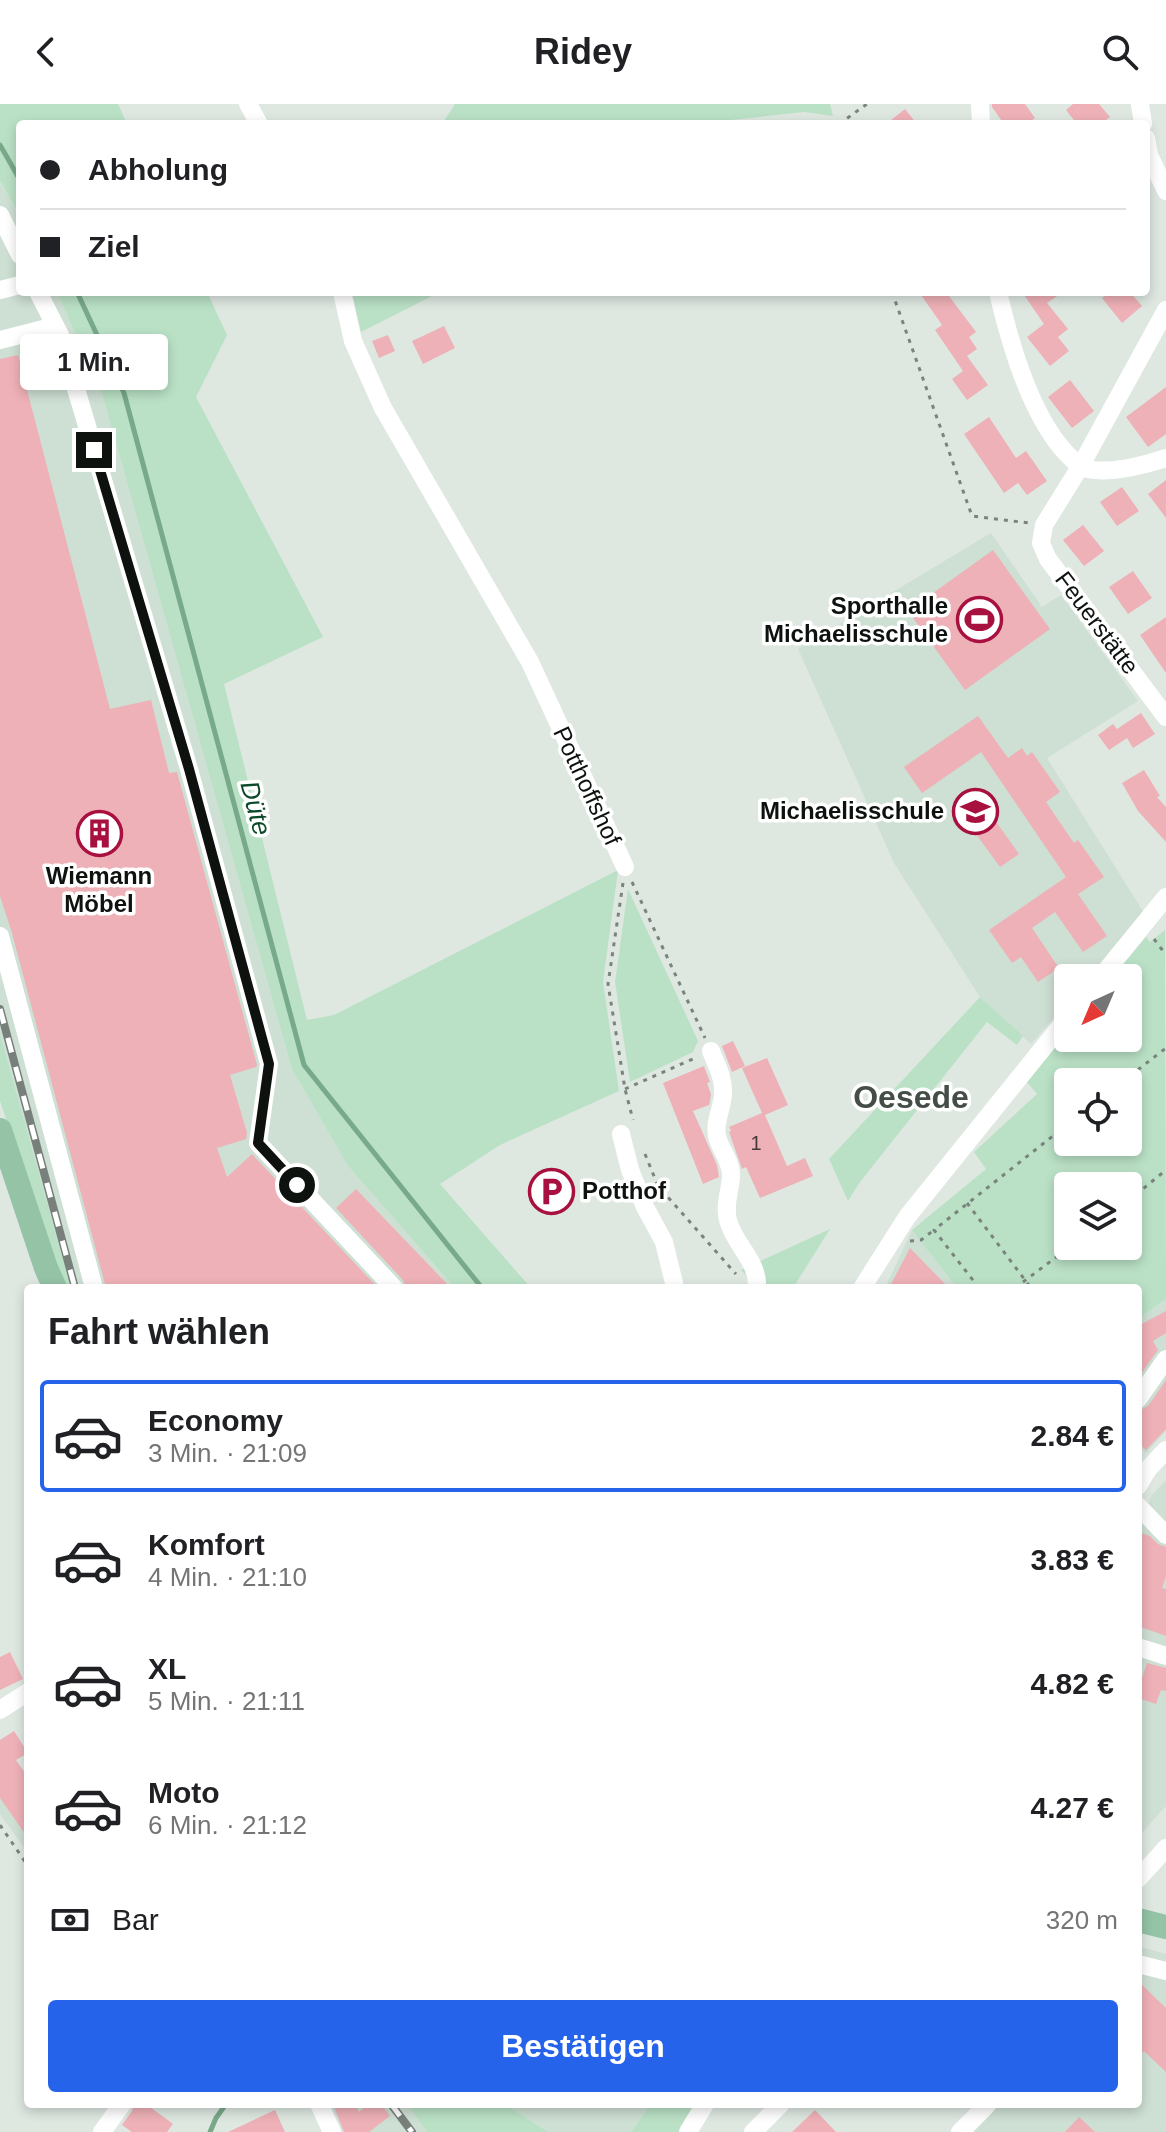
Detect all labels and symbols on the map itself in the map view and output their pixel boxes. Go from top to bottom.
callout: 1 Min. [20,334,168,390]
route end [76,432,112,468]
street label: Feuerstätte [1050,566,1145,679]
place label: Sporthalle Michaelisschule [764,592,948,647]
sports icon: Sporthalle Michaelisschule [955,596,1003,644]
street label: Potthoffshof [548,722,627,850]
water label: Düte [234,778,278,838]
school or university icon: Michaelisschule [951,787,999,835]
place label: Michaelisschule [760,797,944,824]
building icon: Wiemann Möbel [75,810,123,858]
place label: Wiemann Möbel [46,862,152,917]
north arrow [1054,964,1142,1052]
district label: Oesede [853,1079,969,1115]
house number: 1 [750,1132,762,1154]
route start [279,1167,315,1203]
parking icon: Potthof [527,1167,575,1215]
place label: Potthof [582,1177,667,1204]

